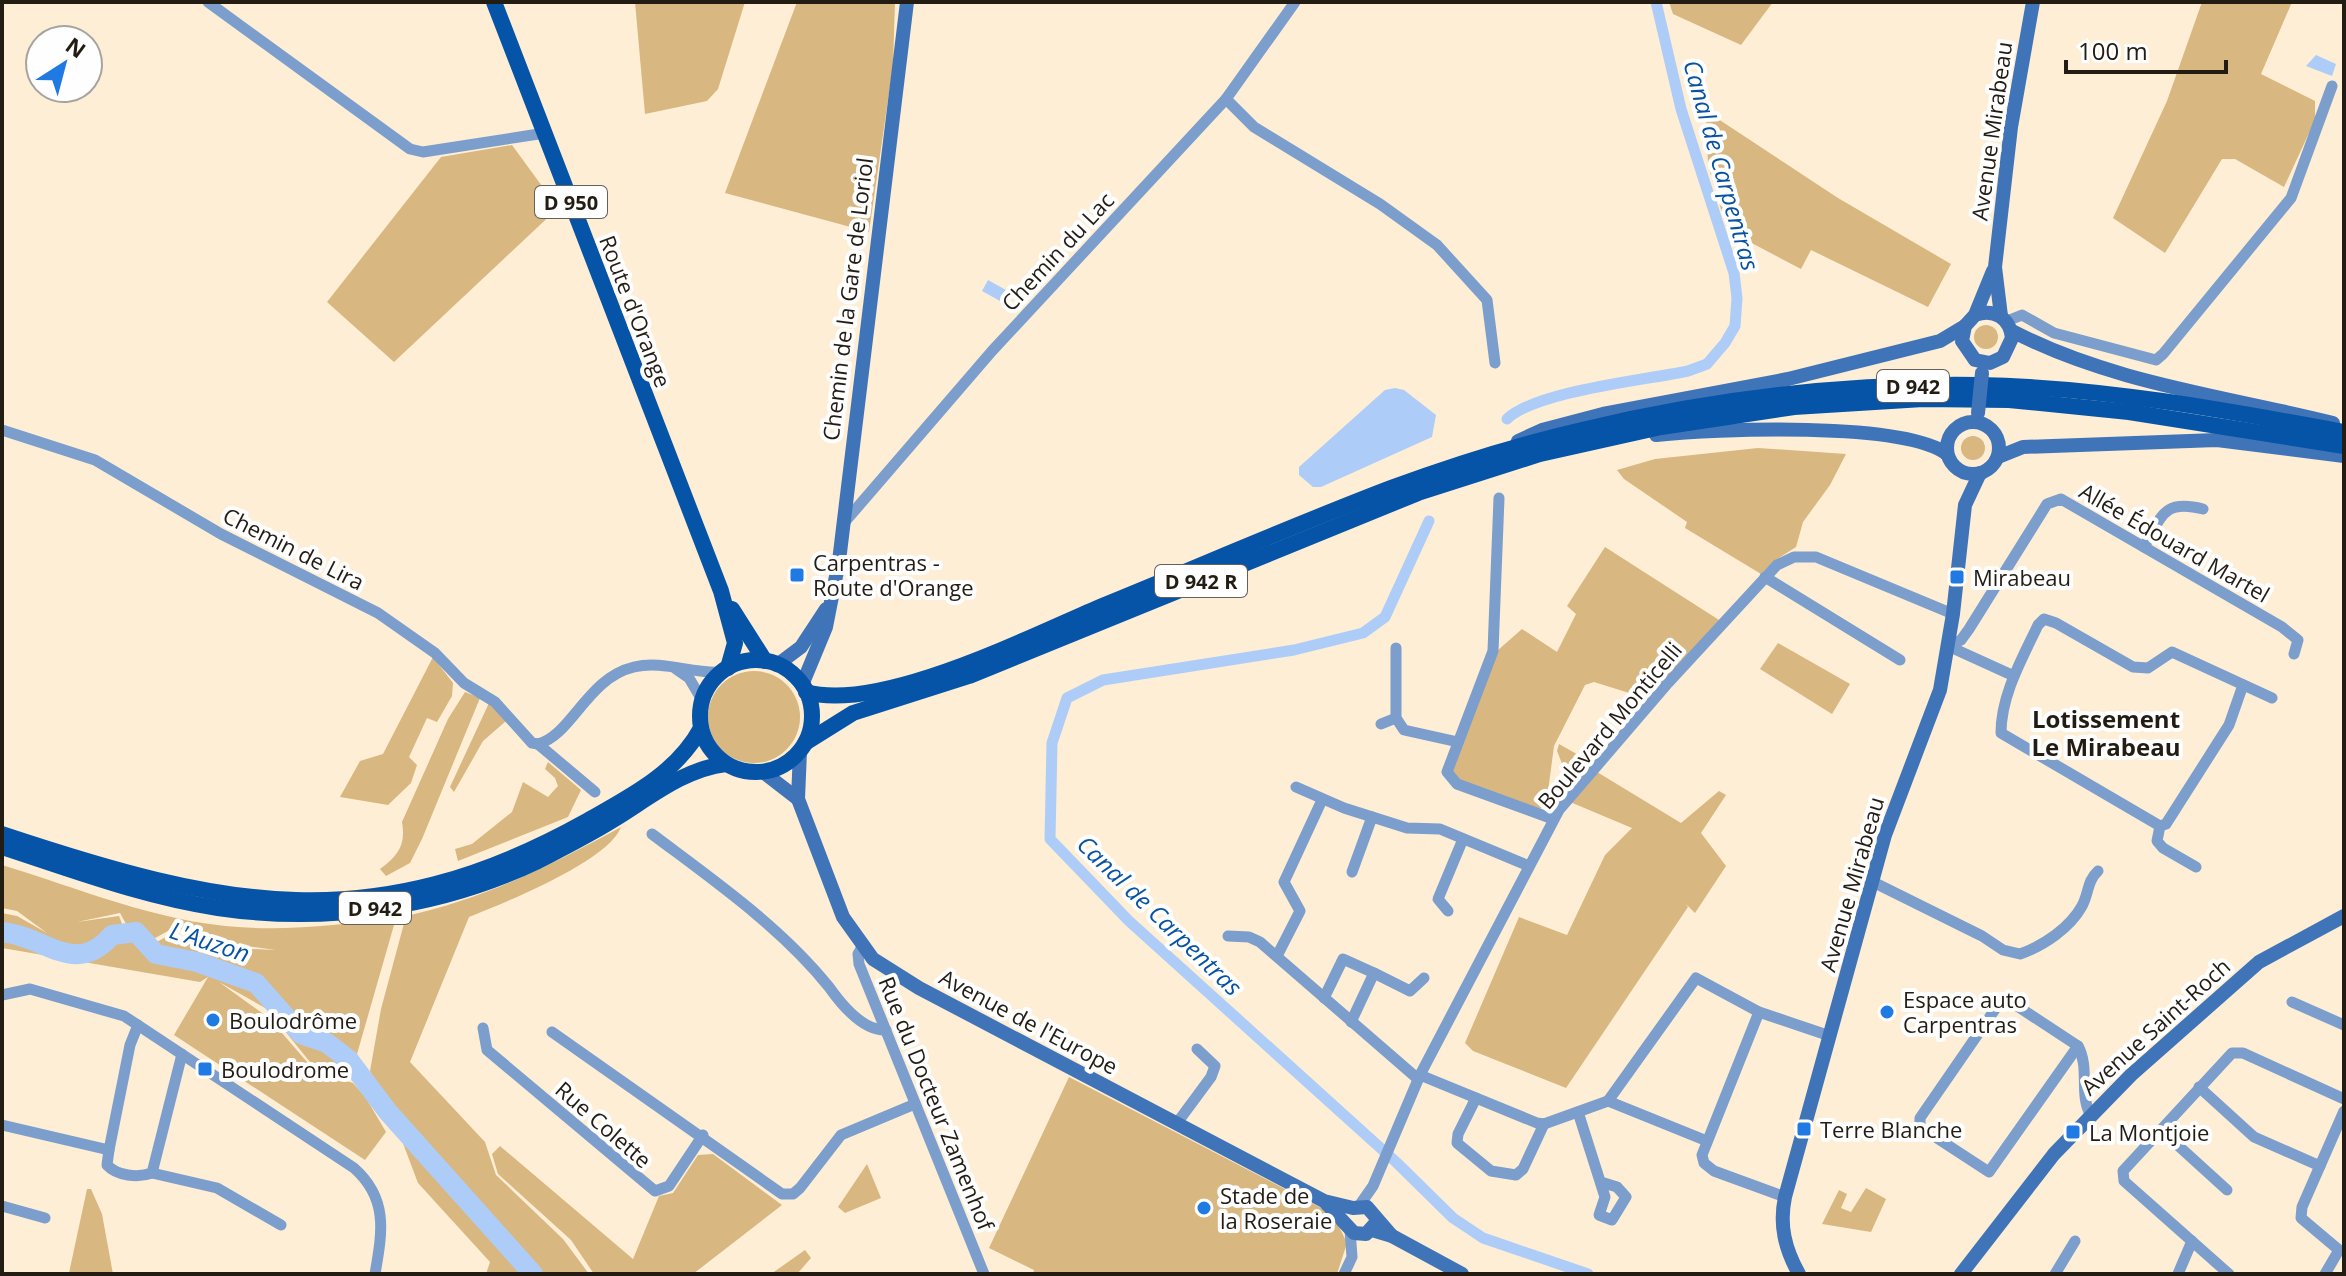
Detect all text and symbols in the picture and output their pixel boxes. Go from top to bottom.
north arrow [24,24,104,104]
scale bar [2066,24,2226,74]
text: N [60,30,92,64]
text: 100 m [2078,34,2148,67]
street label: Avenue Mirabeau [1964,40,2018,222]
water label: Canal de Carpentras [1676,56,1768,274]
street label: Chemin de la Gare de Loriol [815,156,879,442]
street label: Chemin du Lac [994,185,1120,317]
road number: D 950 [535,186,607,218]
street label: Route d'Orange [593,231,679,391]
road number: D 942 [1877,370,1949,402]
street label: Allée Édouard Martel [2074,475,2276,609]
street label: Chemin de Lira [218,500,370,596]
place label: Carpentras - Route d'Orange [813,547,974,602]
place label: Mirabeau [1973,562,2071,592]
road number: D 942 R [1155,565,1247,597]
marker: Carpentras - Route d'Orange [788,566,806,584]
marker: Mirabeau [1948,568,1966,586]
street label: Boulevard Monticelli [1530,635,1688,815]
district label: Lotissement Le Mirabeau [2032,702,2180,763]
street label: Avenue Mirabeau [1812,793,1890,975]
water label: Canal de Carpentras [1070,828,1250,1002]
road number: D 942 [339,892,411,924]
water label: L'Auzon [166,913,254,969]
street label: Avenue Saint-Roch [2074,951,2236,1101]
street label: Avenue de l'Europe [935,961,1123,1081]
street label: Rue du Docteur Zamenhof [872,972,1002,1236]
place label: Espace auto Carpentras [1903,984,2027,1039]
marker: Espace auto Carpentras [1878,1003,1896,1021]
place label: Boulodrôme [229,1005,357,1035]
marker: Boulodrôme [204,1011,222,1029]
place label: Boulodrome [221,1054,349,1084]
marker: Boulodrome [196,1060,214,1078]
street label: Rue Colette [550,1074,658,1174]
place label: Terre Blanche [1820,1114,1962,1144]
place label: La Montjoie [2089,1117,2209,1147]
marker: Terre Blanche [1795,1120,1813,1138]
marker: La Montjoie [2064,1123,2082,1141]
place label: Stade de la Roseraie [1220,1180,1332,1235]
marker: Stade de la Roseraie [1195,1199,1213,1217]

